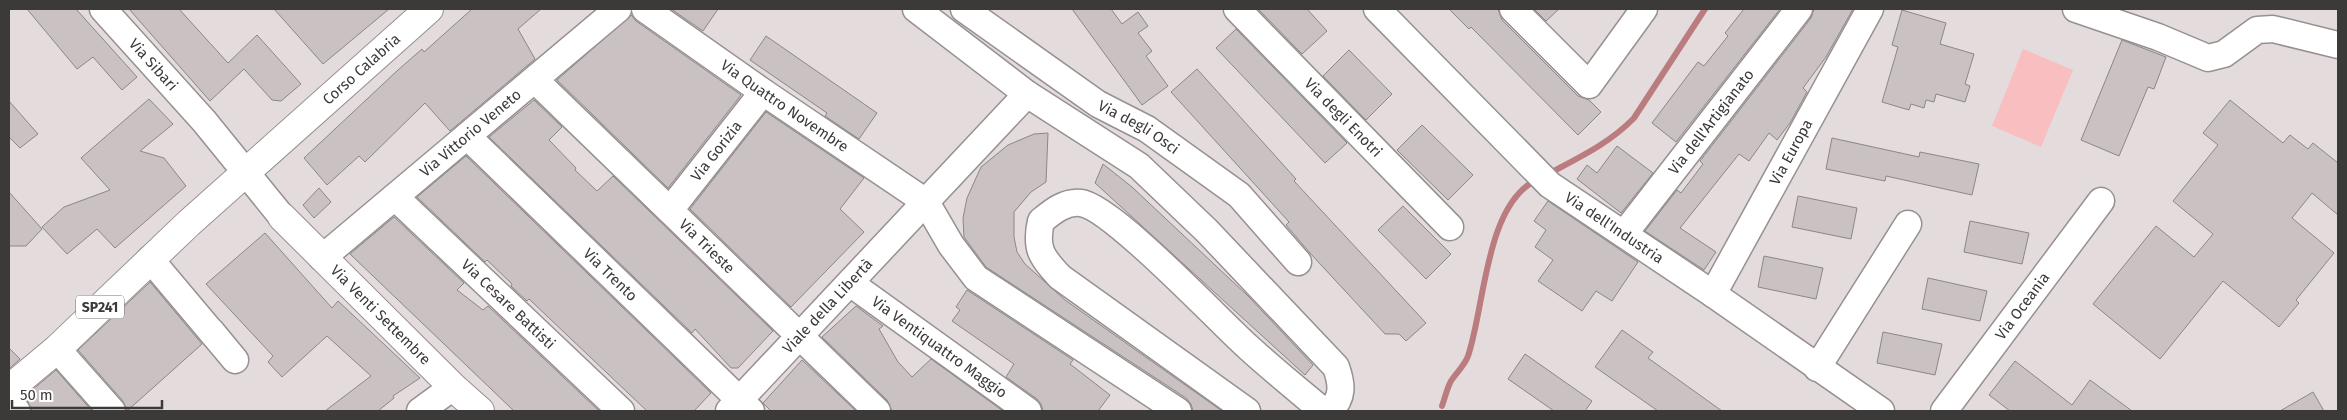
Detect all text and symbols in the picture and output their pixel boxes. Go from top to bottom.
street label: Corso Calabria [319,30,404,109]
street label: Via Sibari [125,35,181,95]
street label: Via Quattro Novembre [717,56,852,156]
street label: Via dell'Artigianato [1665,66,1758,178]
street label: Via degli Enotri [1301,75,1386,161]
street label: Via Vittorio Veneto [416,85,525,181]
street label: Via degli Osci [1095,97,1183,158]
street label: Via Europa [1766,116,1816,188]
street label: Via Gorizia [687,117,746,185]
street label: Via dell'Industria [1561,188,1667,267]
street label: Via Trieste [675,215,738,277]
street label: Via Trento [579,244,641,305]
street label: Viale della Libertà [779,255,876,357]
street label: Via Cesare Battisti [458,256,559,353]
street label: Via Venti Settembre [327,261,434,369]
street label: Via Oceania [1991,269,2053,343]
street label: Via Ventiquattro Maggio [868,292,1011,402]
road number: SP241 [76,296,124,318]
scale bar [12,378,162,410]
text: 50 m [20,386,53,404]

